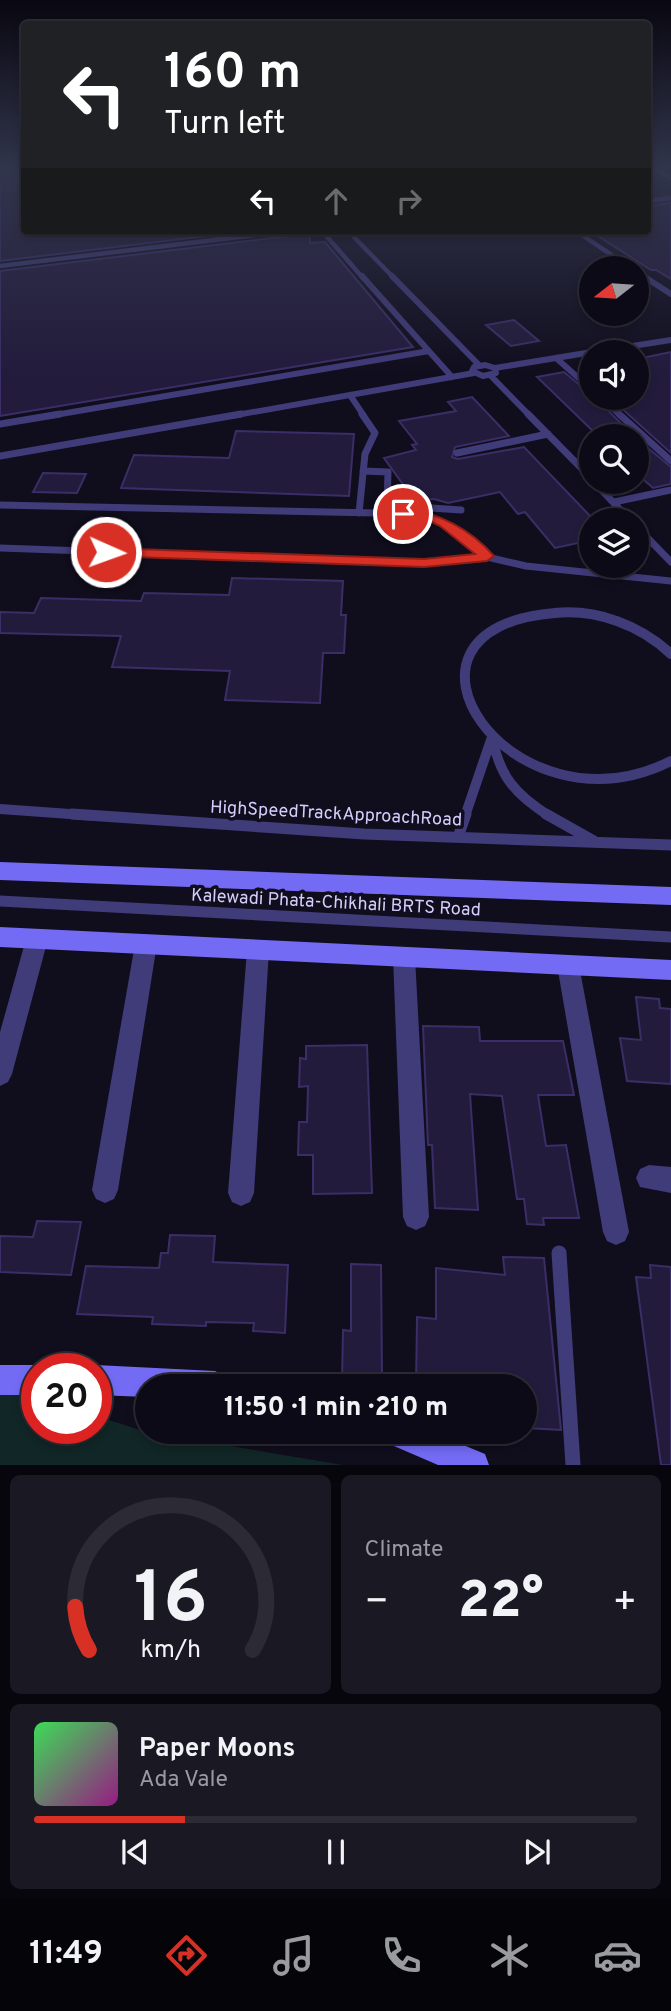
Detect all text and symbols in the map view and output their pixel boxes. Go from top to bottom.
text: 160 m [164,44,301,106]
icon: left [49,49,140,140]
text: Turn left [164,105,285,145]
icon: left [244,182,282,220]
icon: ahead [317,182,355,220]
icon: right [390,182,428,220]
north arrow [579,256,649,326]
map controls [579,256,649,578]
button: sound [579,340,649,410]
button: search [579,424,649,494]
pin [373,484,433,544]
icon: arrive [384,495,422,533]
button: layers [579,508,649,578]
position arrow [69,515,143,589]
street label: HighSpeedTrackApproachRoad [209,796,463,833]
street label: Kalewadi Phata-Chikhali BRTS Road [190,884,481,923]
speed limit sign: 20 [21,1353,112,1444]
text: 11:50 · 1 min · 210 m [224,1392,448,1425]
text: Climate [365,1536,443,1565]
text: 16 [133,1557,207,1649]
text: 22° [458,1570,543,1636]
text: − [365,1579,389,1628]
text: + [612,1579,637,1628]
text: km/h [140,1635,201,1667]
text: Paper Moons [139,1733,295,1766]
text: Ada Vale [139,1766,228,1795]
icon: previous [116,1833,154,1871]
icon: pause [317,1833,355,1871]
icon: next [518,1833,556,1871]
icon: directions [162,1931,211,1980]
icon: music [269,1931,318,1980]
icon: phone [377,1931,426,1980]
icon: climate [485,1931,534,1980]
icon: car [593,1931,642,1980]
text: 11:49 [29,1935,103,1975]

